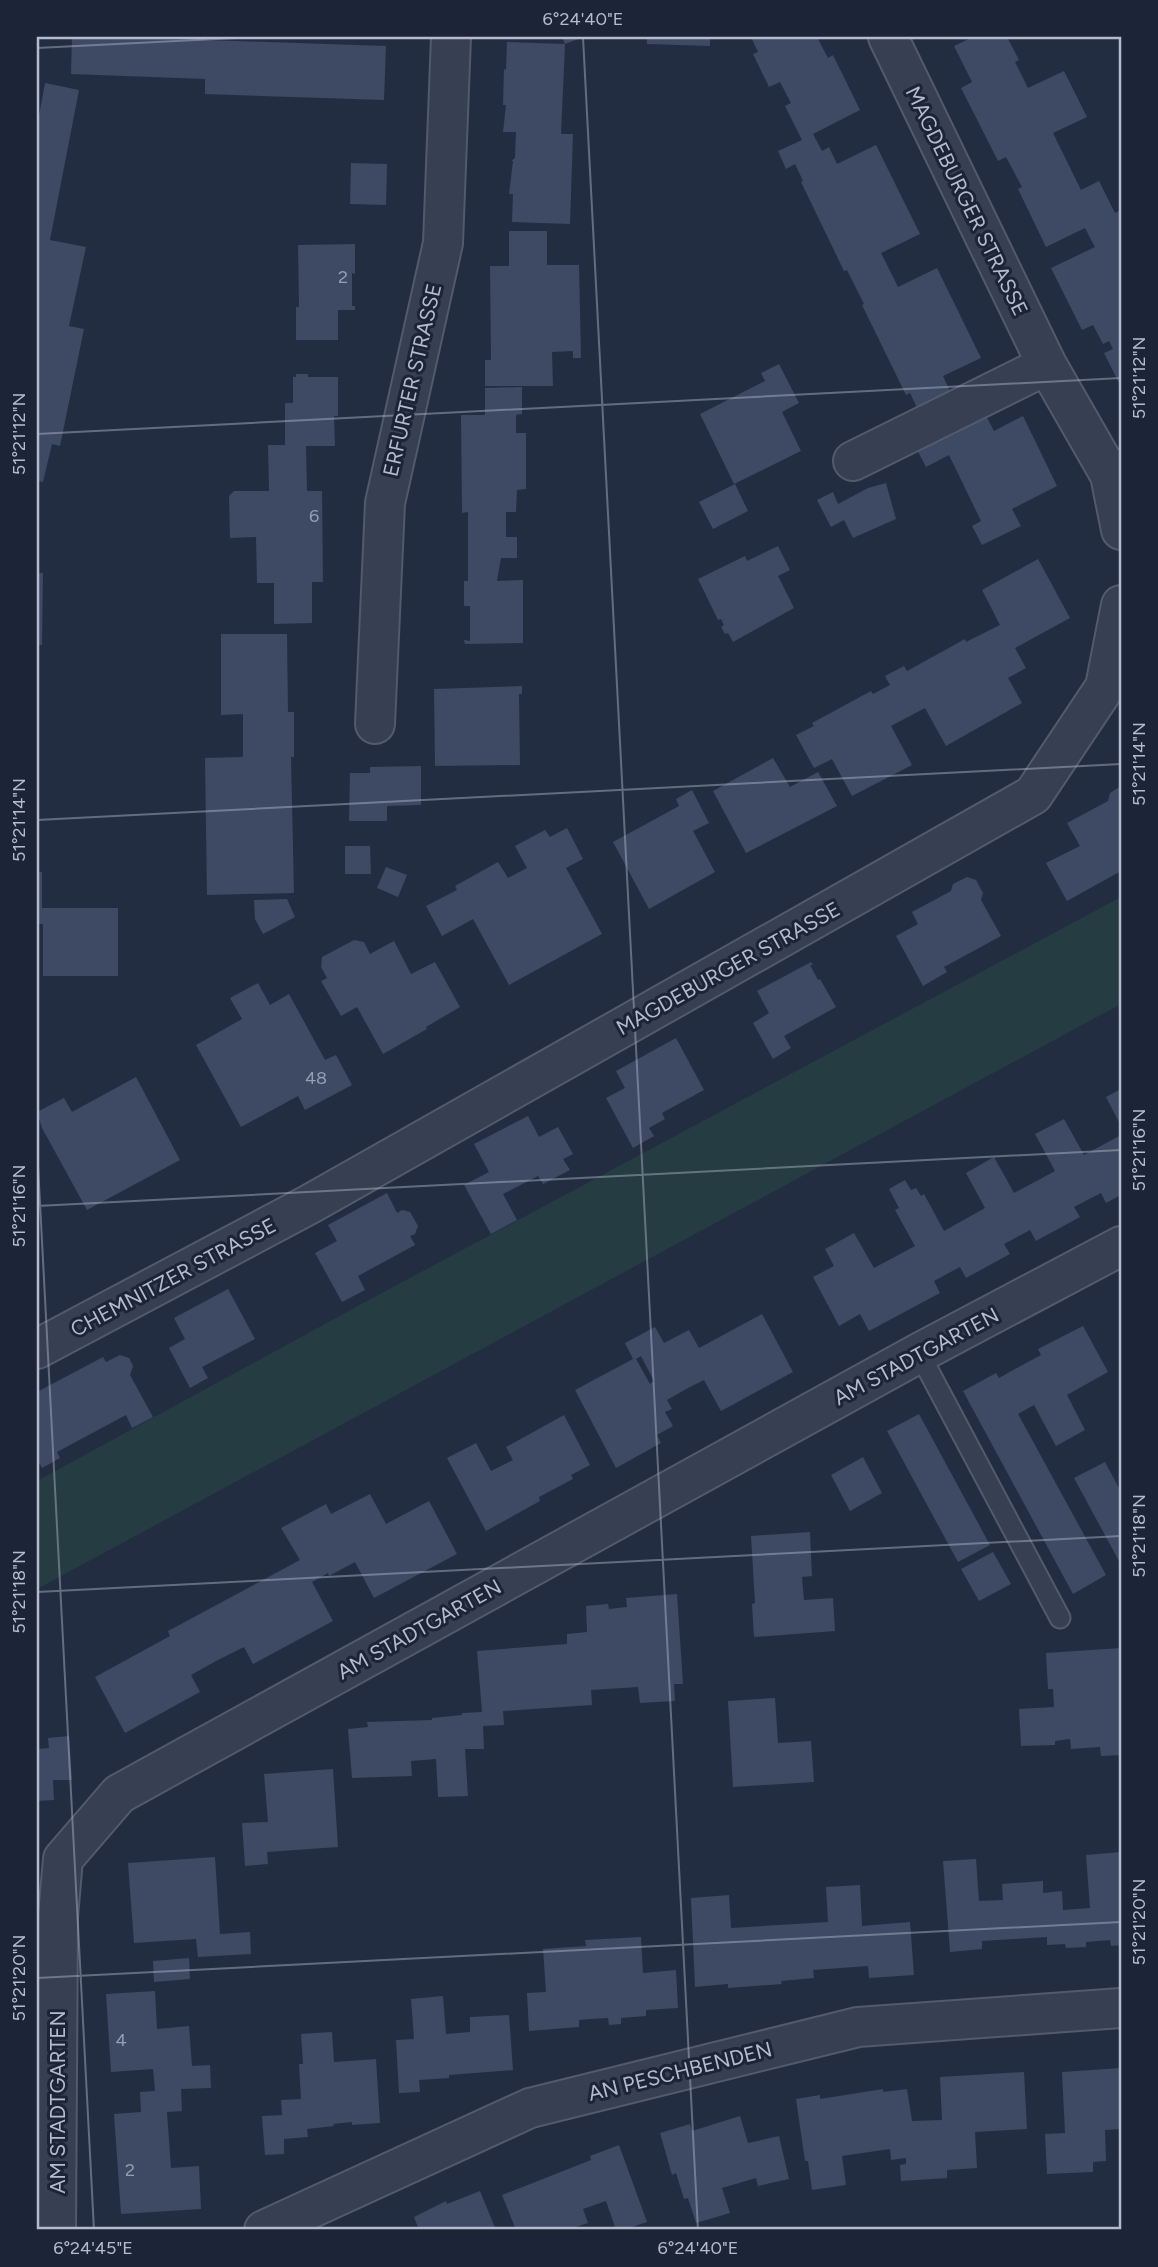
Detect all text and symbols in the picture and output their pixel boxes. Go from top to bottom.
text: 6°24'40"E [543,8,623,30]
street label: MAGDEBURGER STRASSE [901,82,1033,320]
house number: 2 [338,266,348,288]
street label: ERFURTER STRASSE [378,281,446,479]
text: 51°21'12"N [1128,337,1150,419]
text: 51°21'12"N [8,393,30,475]
house number: 6 [309,505,319,527]
text: 51°21'14"N [1128,722,1150,806]
text: 51°21'14"N [8,778,30,862]
street label: MAGDEBURGER STRASSE [612,896,844,1040]
house number: 48 [305,1067,327,1089]
text: 51°21'16"N [1128,1109,1150,1191]
text: 51°21'16"N [8,1165,30,1247]
street label: CHEMNITZER STRASSE [66,1212,280,1342]
street label: AM STADTGARTEN [829,1302,1003,1410]
text: 51°21'18"N [1128,1494,1150,1578]
text: 51°21'18"N [8,1550,30,1634]
street label: AM STADTGARTEN [333,1574,505,1684]
text: 51°21'20"N [1128,1879,1150,1965]
text: 51°21'20"N [8,1935,30,2021]
street label: AM STADTGARTEN [45,2010,70,2194]
house number: 4 [115,2029,127,2051]
street label: AN PESCHBENDEN [585,2036,775,2106]
house number: 2 [125,2159,135,2181]
text: 6°24'45"E [53,2237,133,2259]
text: 6°24'40"E [658,2237,738,2259]

